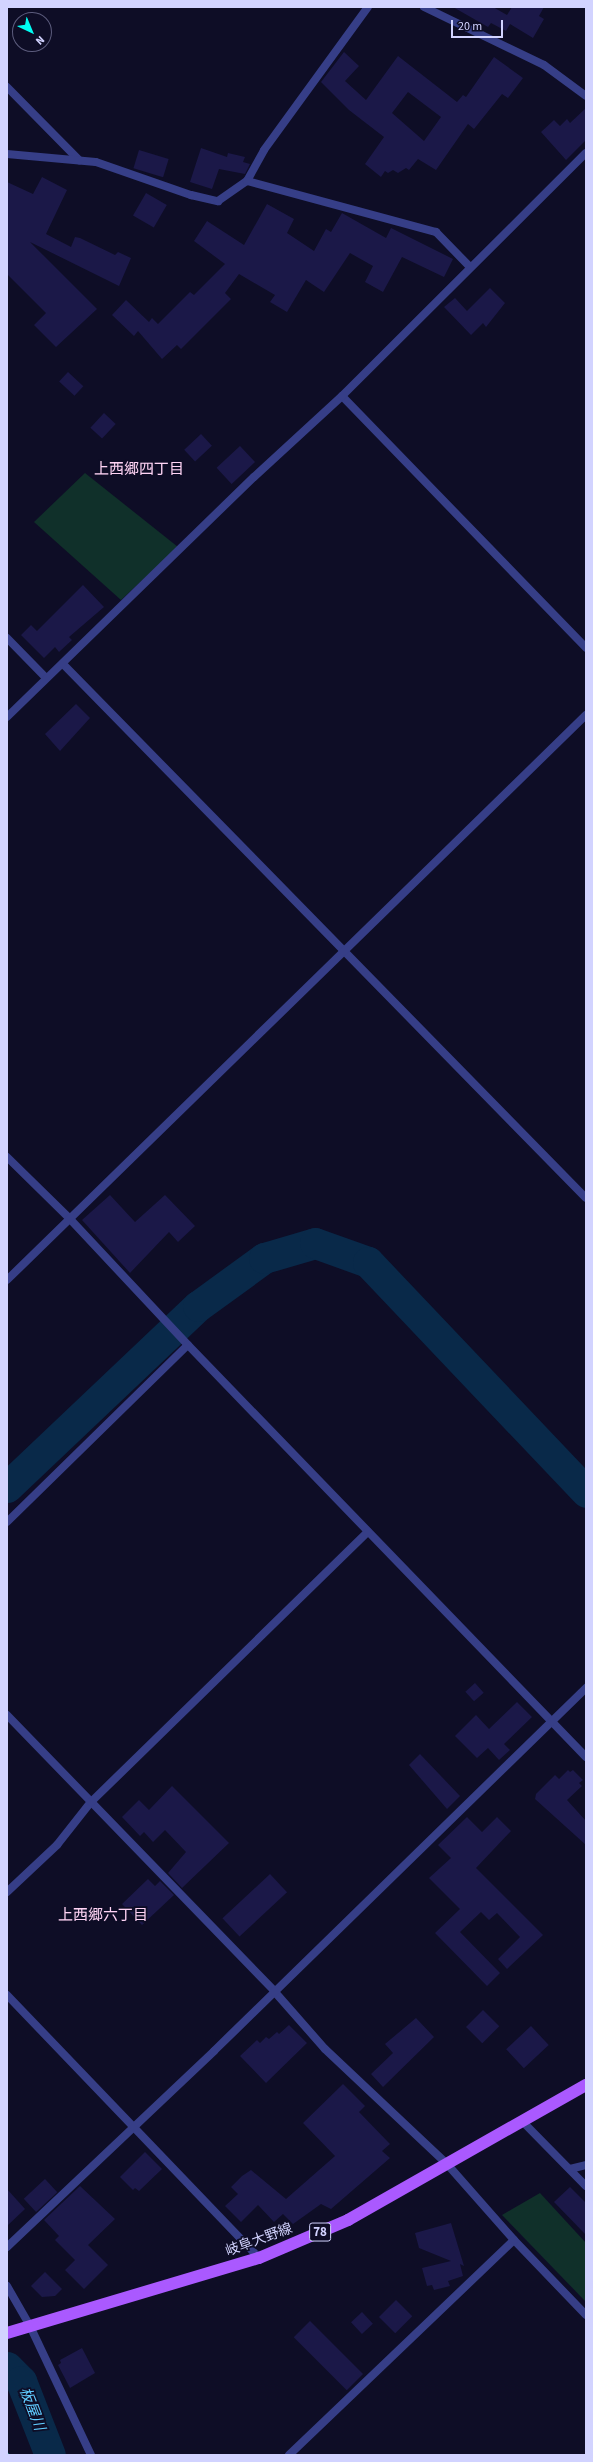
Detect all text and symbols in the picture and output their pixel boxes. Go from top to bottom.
north arrow [12,12,52,52]
scale bar [453,12,505,38]
text: 20 m [458,18,482,35]
text: N [32,32,48,48]
district label: 上西郷四丁目 [94,461,184,479]
district label: 上西郷六丁目 [58,1907,148,1925]
street label: 岐阜大野線 [223,2220,295,2260]
road number: 78 [309,2221,331,2243]
water label: 板屋川 [16,2385,48,2433]

